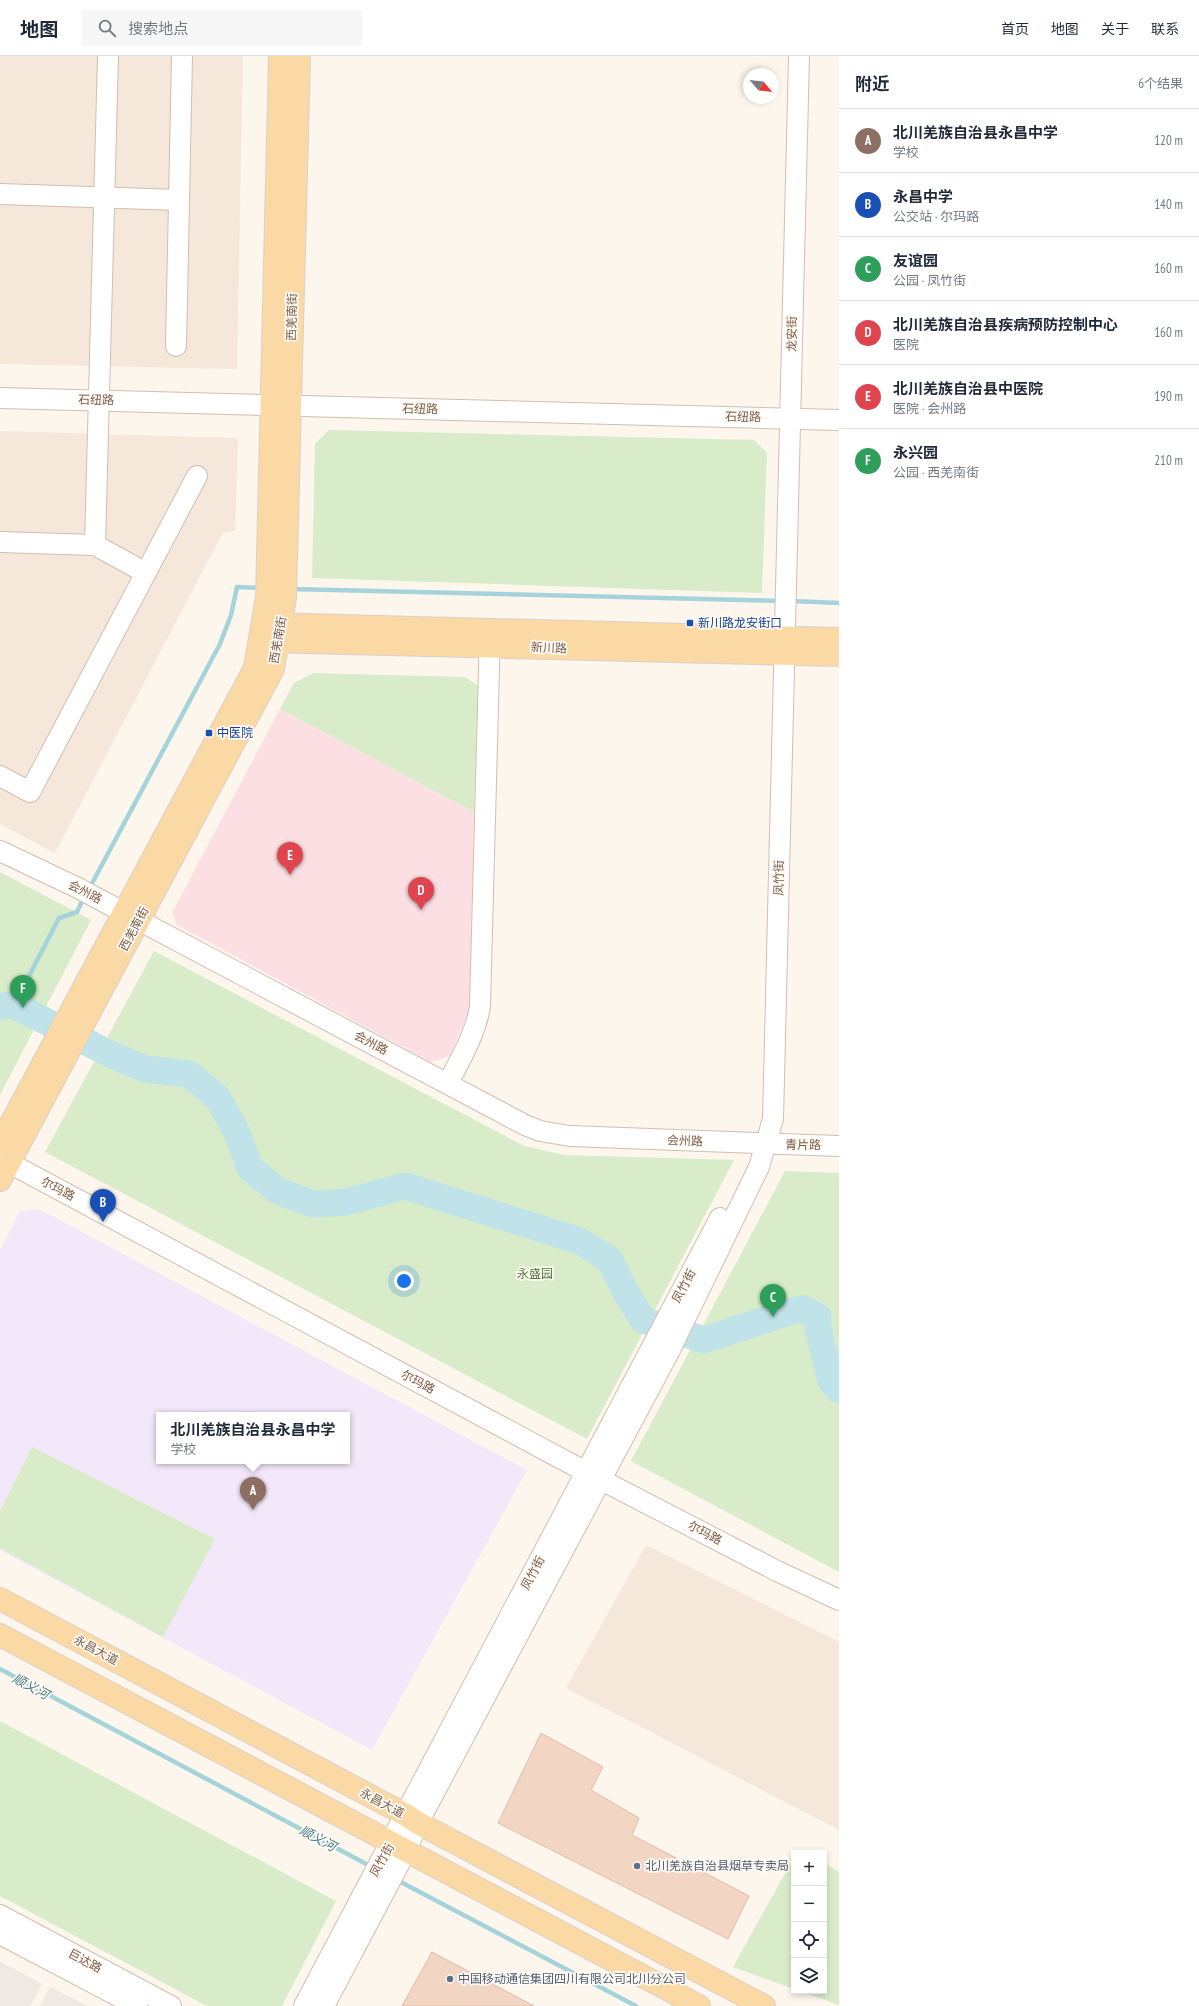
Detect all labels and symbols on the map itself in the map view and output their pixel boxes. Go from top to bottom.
north arrow [743,68,779,104]
street label: 西羌南街 [284,293,299,341]
street label: 龙安街 [784,316,799,352]
street label: 石纽路 [78,392,114,407]
street label: 石纽路 [402,401,438,416]
street label: 石纽路 [725,409,761,424]
street label: 西羌南街 [266,615,289,665]
place label: 新川路龙安街口 [698,615,782,630]
marker: 新川路龙安街口 [685,618,695,628]
street label: 新川路 [531,639,567,656]
place label: 中医院 [217,725,253,740]
marker: 中医院 [204,728,214,738]
pin: E [277,842,303,875]
street label: 凤竹街 [771,860,786,896]
street label: 会州路 [66,877,105,906]
pin: D [408,877,434,910]
street label: 西羌南街 [116,904,151,953]
pin: F [10,975,36,1008]
street label: 会州路 [352,1027,391,1058]
street label: 会州路 [667,1132,703,1149]
street label: 青片路 [785,1137,821,1152]
street label: 尔玛路 [39,1173,78,1204]
pin: B [90,1189,116,1222]
park label: 永盛园 [517,1266,553,1281]
street label: 凤竹街 [668,1266,699,1305]
your location [394,1271,414,1291]
pin: C [760,1284,786,1317]
street label: 尔玛路 [399,1366,438,1397]
pin: A [240,1477,266,1510]
street label: 尔玛路 [686,1517,725,1548]
street label: 凤竹街 [517,1553,548,1592]
street label: 永昌大道 [72,1632,121,1667]
water label: 顺义河 [10,1670,55,1705]
street label: 永昌大道 [358,1785,407,1820]
water label: 顺义河 [297,1822,342,1857]
street label: 凤竹街 [366,1840,397,1879]
place label: 北川羌族自治县烟草专卖局 [645,1858,789,1873]
marker: 北川羌族自治县烟草专卖局 [632,1861,642,1871]
street label: 巨达路 [66,1945,105,1976]
place label: 中国移动通信集团四川有限公司北川分公司 [458,1971,686,1986]
marker: 中国移动通信集团四川有限公司北川分公司 [445,1974,455,1984]

